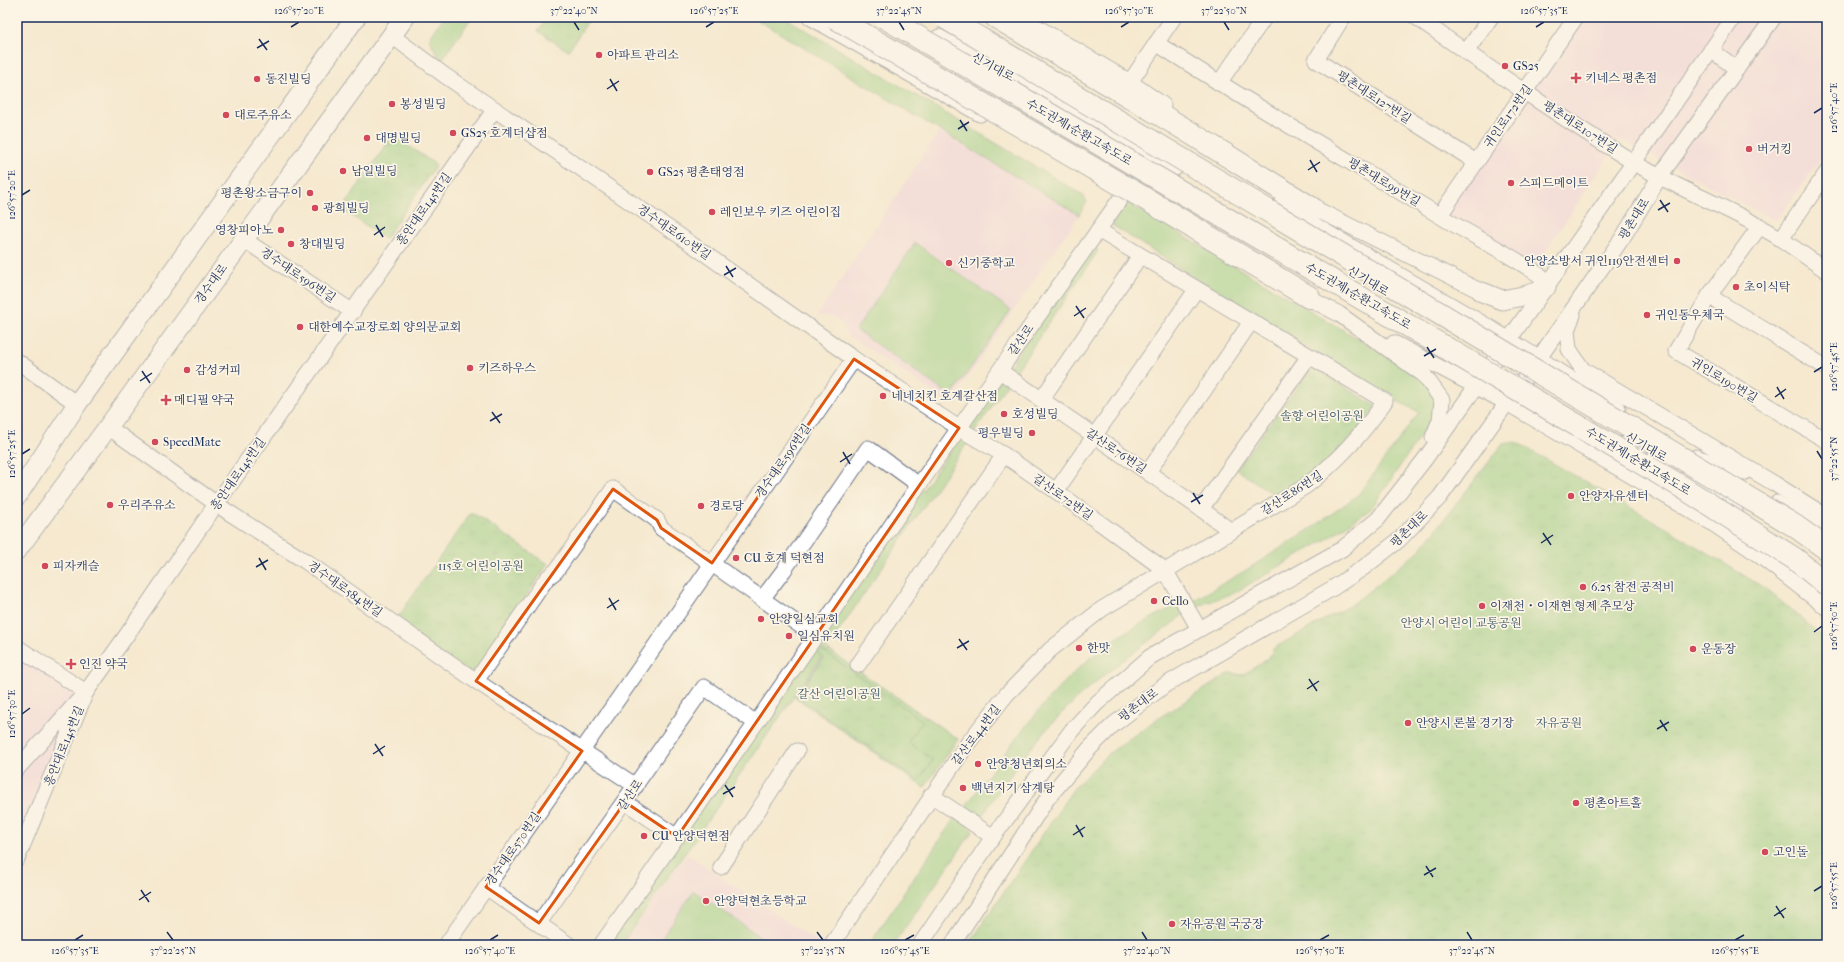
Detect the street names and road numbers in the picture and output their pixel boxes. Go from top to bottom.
street label: 신기대로 [969,50,1017,85]
street label: 평촌대로127번길 [1334,68,1414,126]
street label: 귀인로172번길 [1481,82,1535,150]
street label: 수도권제1순환고속도로 [1023,96,1135,168]
street label: 평촌대로107번길 [1540,98,1620,156]
street label: 평촌대로99번길 [1345,155,1423,209]
street label: 흥안대로145번길 [394,170,454,248]
street label: 평촌대로 [1616,195,1652,242]
street label: 경수대로610번길 [634,201,714,263]
street label: 경수대로596번길 [258,245,338,305]
street label: 수도권제1순환고속도로 [1302,260,1414,332]
street label: 경수대로 [192,261,231,307]
street label: 신기대로 [1345,263,1392,299]
street label: 갈산로 [1005,321,1037,358]
street label: 귀인로190번길 [1688,355,1760,405]
street label: 경수대로596번길 [752,421,814,501]
street label: 수도권제1순환고속도로 [1583,424,1693,498]
street label: 갈산로76번길 [1083,426,1149,476]
street label: 신기대로 [1622,429,1670,465]
street label: 흥안대로145번길 [208,435,268,513]
street label: 갈산로86번길 [1259,468,1325,518]
street label: 갈산로72번길 [1030,471,1096,523]
street label: 평촌대로 [1387,508,1431,550]
street label: 경수대로584번길 [305,558,385,620]
street label: 평촌대로 [1115,685,1161,725]
street label: 갈산로44번길 [949,702,1003,768]
street label: 흥안대로145번길 [41,704,87,788]
street label: 갈산로 [614,776,646,813]
street label: 경수대로570번길 [482,809,544,889]

